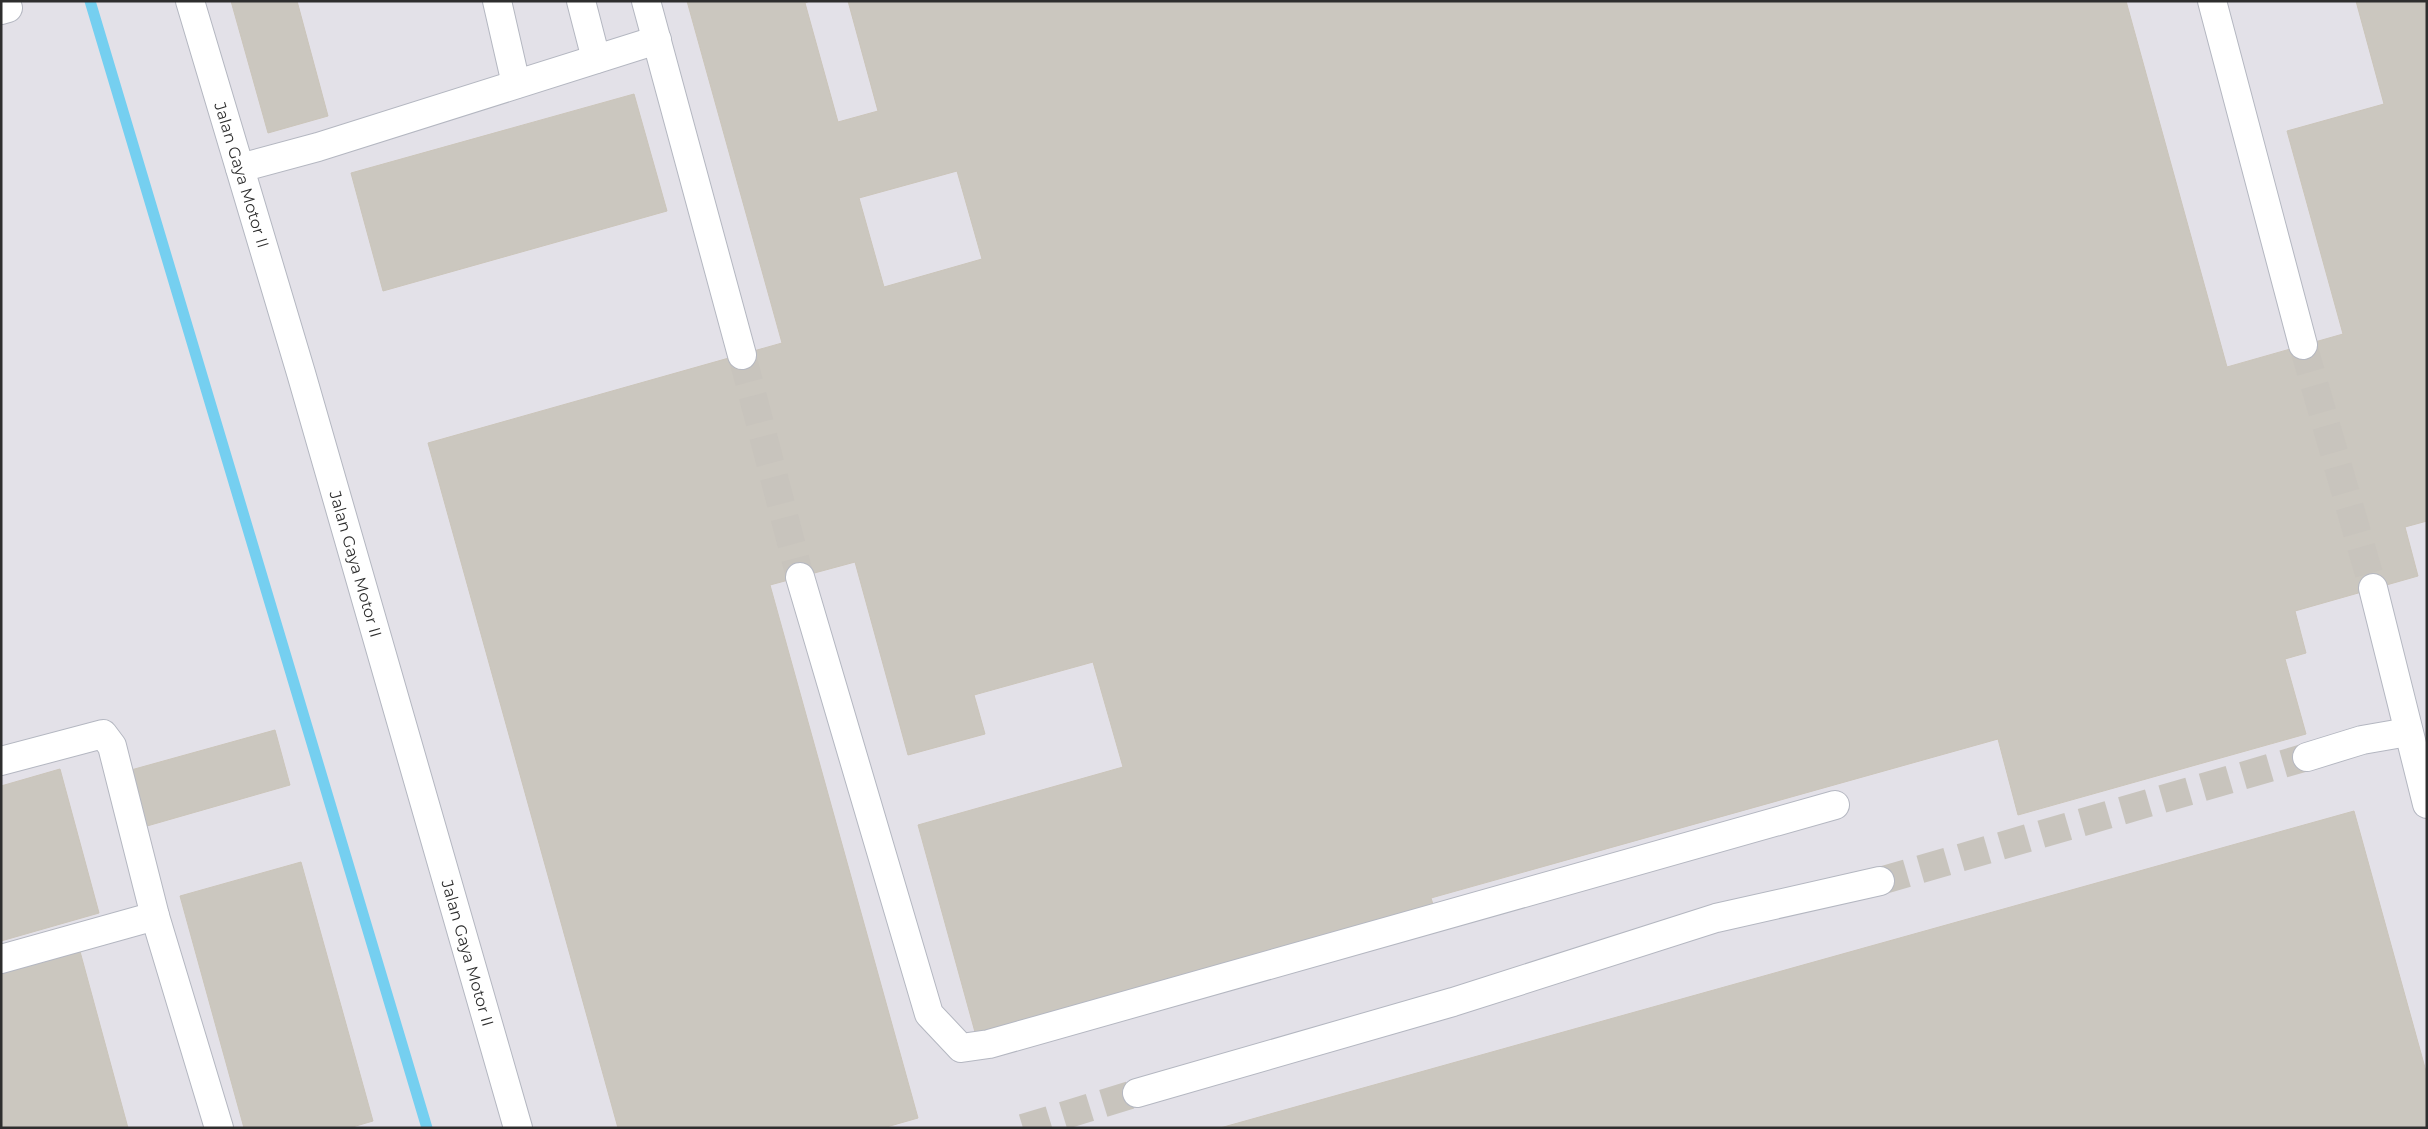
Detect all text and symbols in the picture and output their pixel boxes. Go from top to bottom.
street label: Jalan Gaya Motor II [210,99,273,250]
street label: Jalan Gaya Motor II [325,488,386,640]
street label: Jalan Gaya Motor II [437,877,498,1029]

